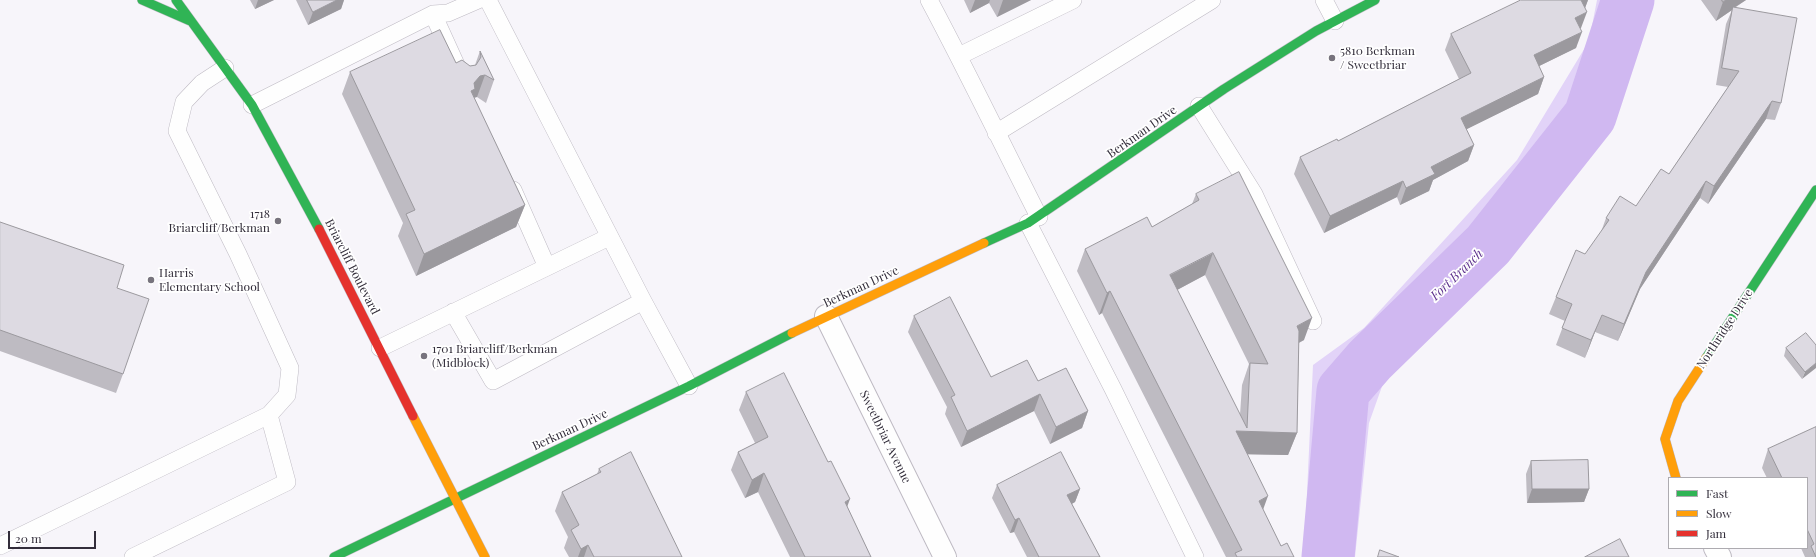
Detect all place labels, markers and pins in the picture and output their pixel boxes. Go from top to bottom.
place label: 5810 Berkman / Sweetbriar [1340,44,1415,72]
marker: 5810 Berkman / Sweetbriar [1327,53,1337,63]
place label: 1718 Briarcliff/Berkman [169,207,270,235]
marker: 1718 Briarcliff/Berkman [273,216,283,226]
place label: Harris Elementary School [159,266,260,294]
marker: Harris Elementary School [146,275,156,285]
place label: 1701 Briarcliff/Berkman (Midblock) [432,342,557,370]
marker: 1701 Briarcliff/Berkman (Midblock) [419,351,429,361]

